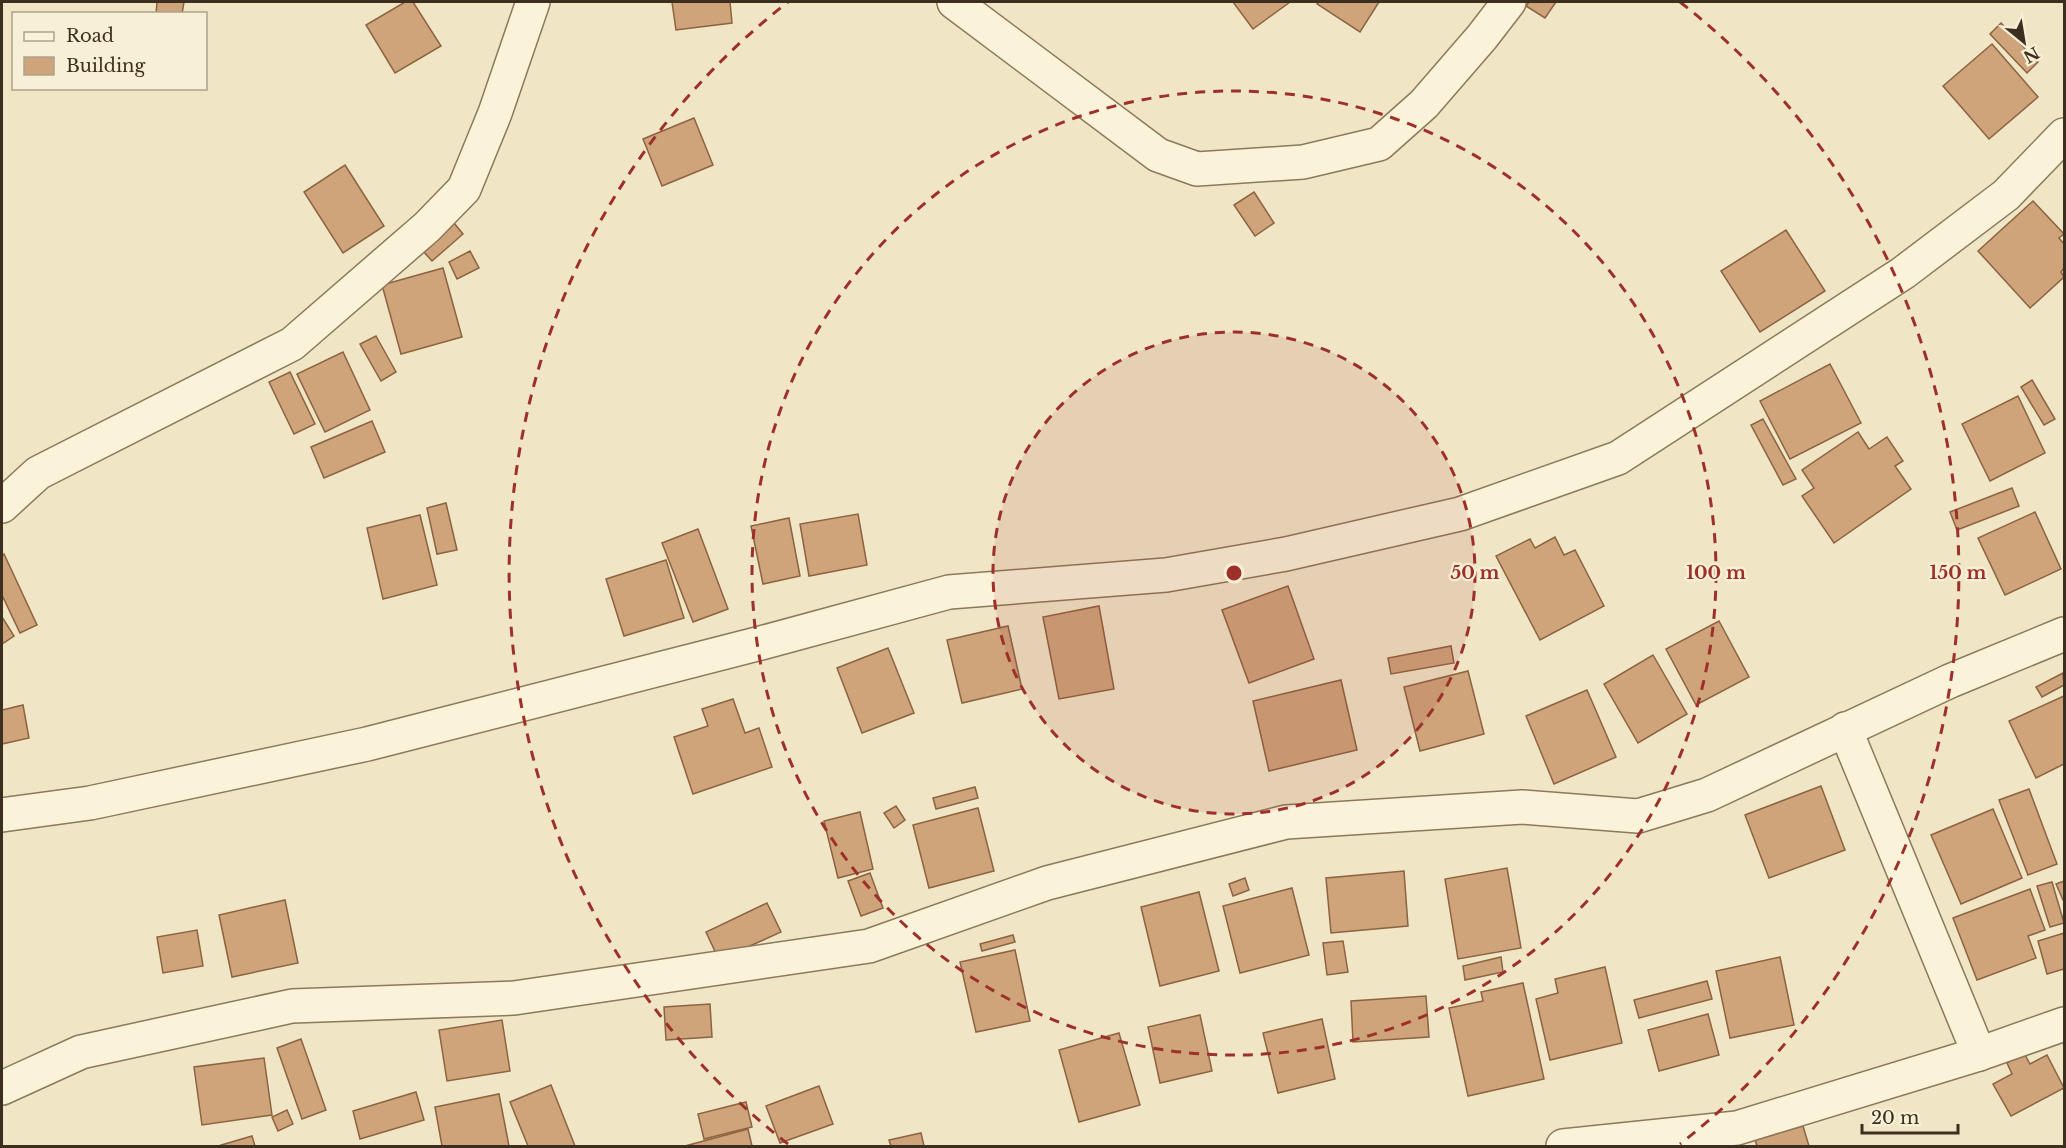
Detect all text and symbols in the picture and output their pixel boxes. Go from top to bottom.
legend [12,12,207,90]
north arrow [1994,12,2054,72]
text: Road [66,25,114,47]
text: N [2020,43,2043,67]
text: Building [66,55,145,77]
text: 50 m [1451,562,1500,584]
text: 100 m [1686,562,1746,584]
text: 150 m [1930,562,1987,584]
centre of rings [1224,563,1244,583]
scale bar [1862,1097,1958,1135]
text: 20 m [1871,1107,1919,1129]

